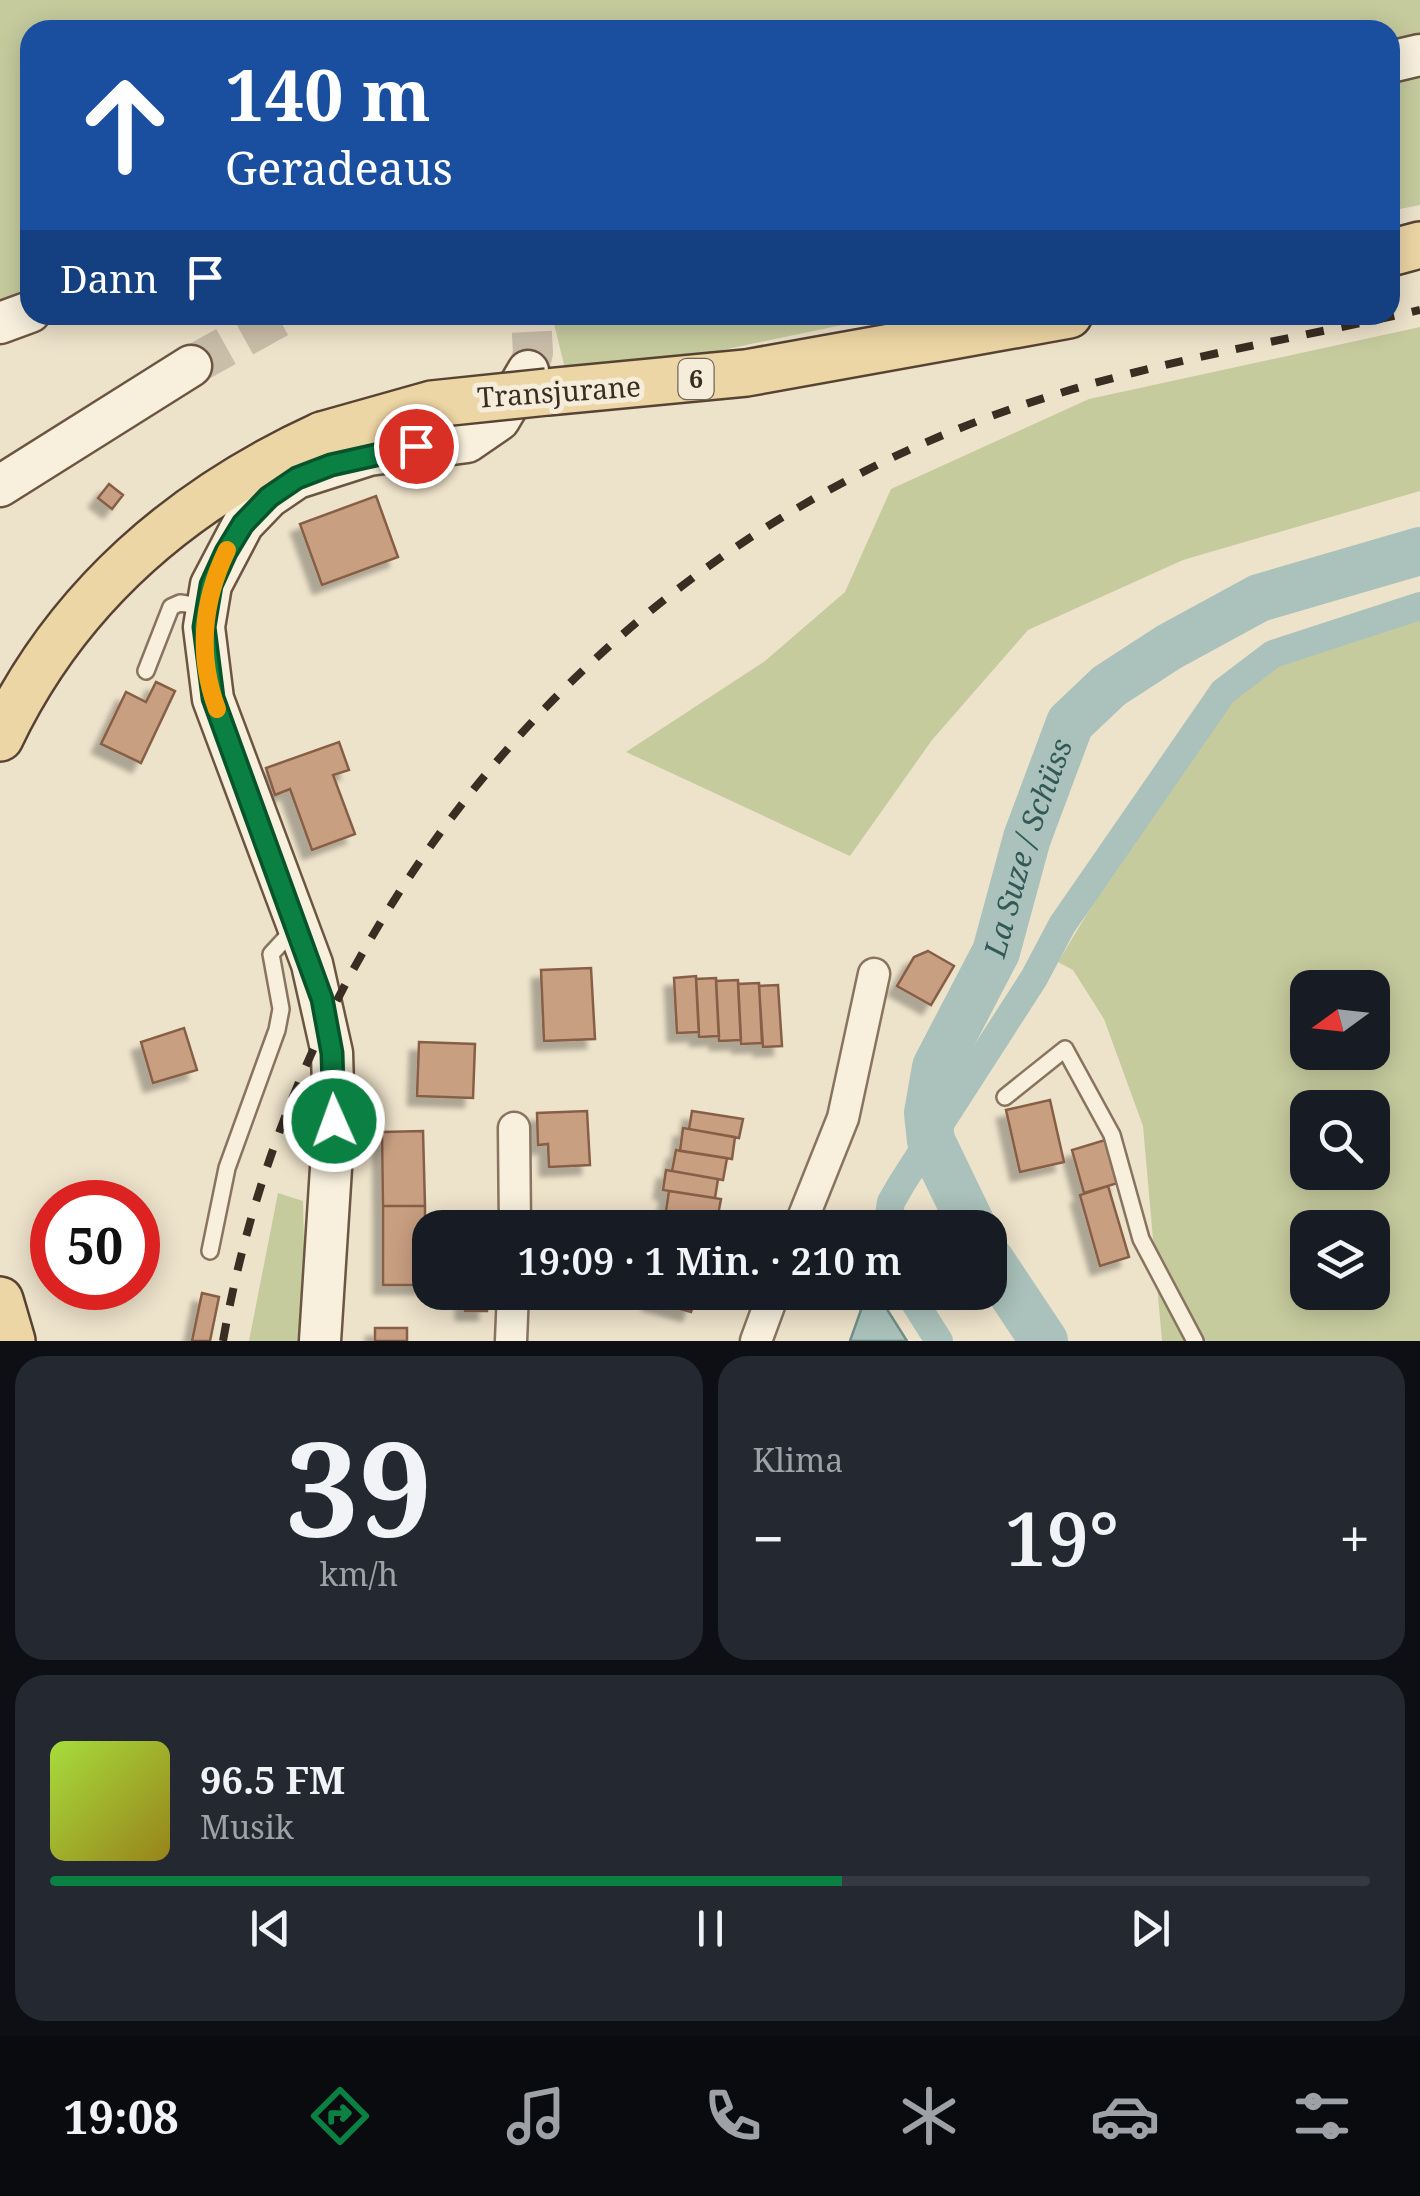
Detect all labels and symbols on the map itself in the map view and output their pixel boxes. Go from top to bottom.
road number: 6 [678,359,714,399]
street label: Transjurane [476,366,642,416]
pin [374,404,459,489]
water label: La Suze / Schüss [973,732,1081,963]
north arrow [1290,970,1390,1070]
position arrow [282,1069,386,1173]
speed limit sign: 50 [30,1180,160,1310]

